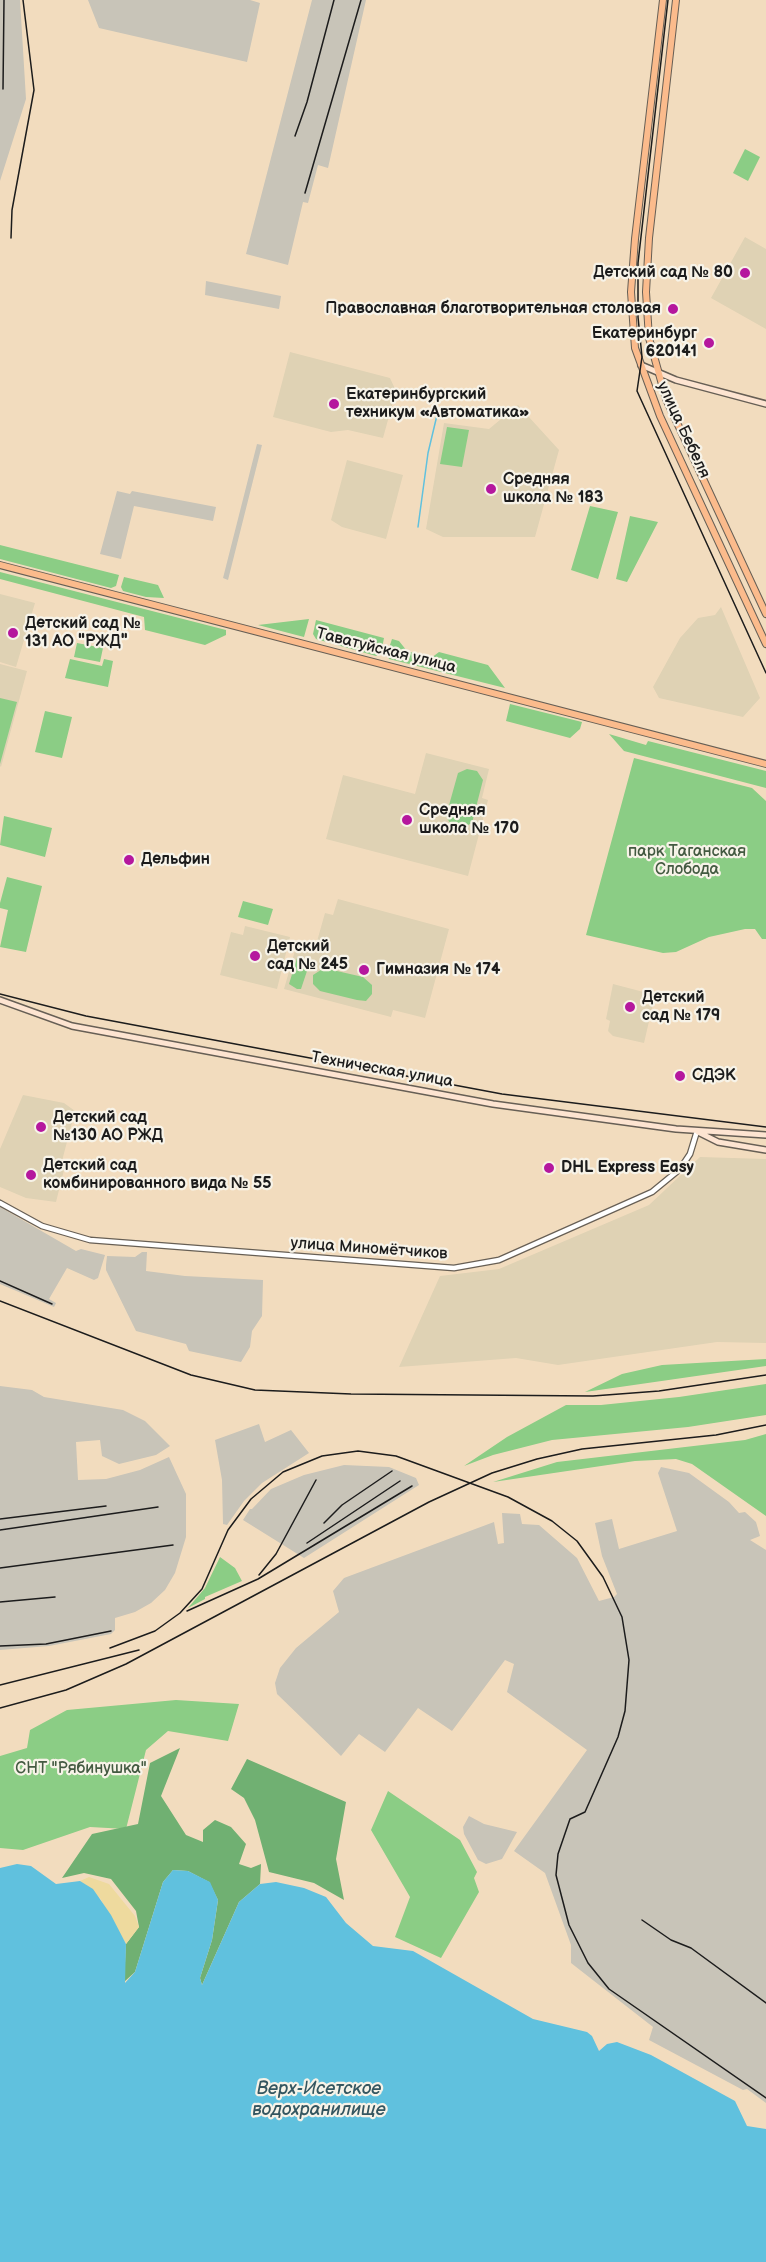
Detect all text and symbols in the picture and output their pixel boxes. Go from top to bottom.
place label: Детский сад № 80 [593,263,733,283]
marker: Детский сад № 80 [738,266,752,280]
place label: Православная благотворительная столовая [325,299,661,319]
marker: Православная благотворительная столовая [666,302,680,316]
place label: Екатеринбург 620141 [592,324,697,362]
marker: Екатеринбург 620141 [702,336,716,350]
street label: улица Бебеля [652,379,714,481]
place label: Екатеринбургский техникум «Автоматика» [346,385,530,423]
marker: Екатеринбургский техникум «Автоматика» [327,397,341,411]
place label: Средняя школа № 183 [503,470,603,508]
marker: Средняя школа № 183 [484,482,498,496]
place label: Детский сад № 131 АО "РЖД" [25,614,141,652]
street label: Таватуйская улица [314,624,458,678]
marker: Детский сад № 131 АО "РЖД" [6,626,20,640]
place label: Средняя школа № 170 [419,801,519,839]
marker: Средняя школа № 170 [400,813,414,827]
park label: парк Таганская Слобода [628,842,746,880]
place label: Дельфин [141,850,210,870]
marker: Дельфин [122,853,136,867]
place label: Детский сад № 245 [267,937,348,975]
marker: Детский сад № 245 [248,949,262,963]
place label: Гимназия № 174 [376,960,501,980]
marker: Гимназия № 174 [357,963,371,977]
place label: Детский сад № 179 [642,988,720,1026]
marker: Детский сад № 179 [623,1000,637,1014]
street label: Техническая улица [310,1048,454,1092]
place label: СДЭК [692,1066,736,1086]
marker: СДЭК [673,1069,687,1083]
place label: Детский сад №130 АО РЖД [53,1108,163,1146]
marker: Детский сад №130 АО РЖД [34,1120,48,1134]
place label: Детский сад комбинированного вида № 55 [43,1156,271,1194]
place label: DHL Express Easy [561,1158,694,1178]
marker: DHL Express Easy [542,1161,556,1175]
marker: Детский сад комбинированного вида № 55 [24,1168,38,1182]
street label: улица Миномётчиков [290,1234,448,1264]
park label: СНТ "Рябинушка" [15,1759,147,1779]
water label: Верх-Исетское водохранилище [252,2078,386,2120]

